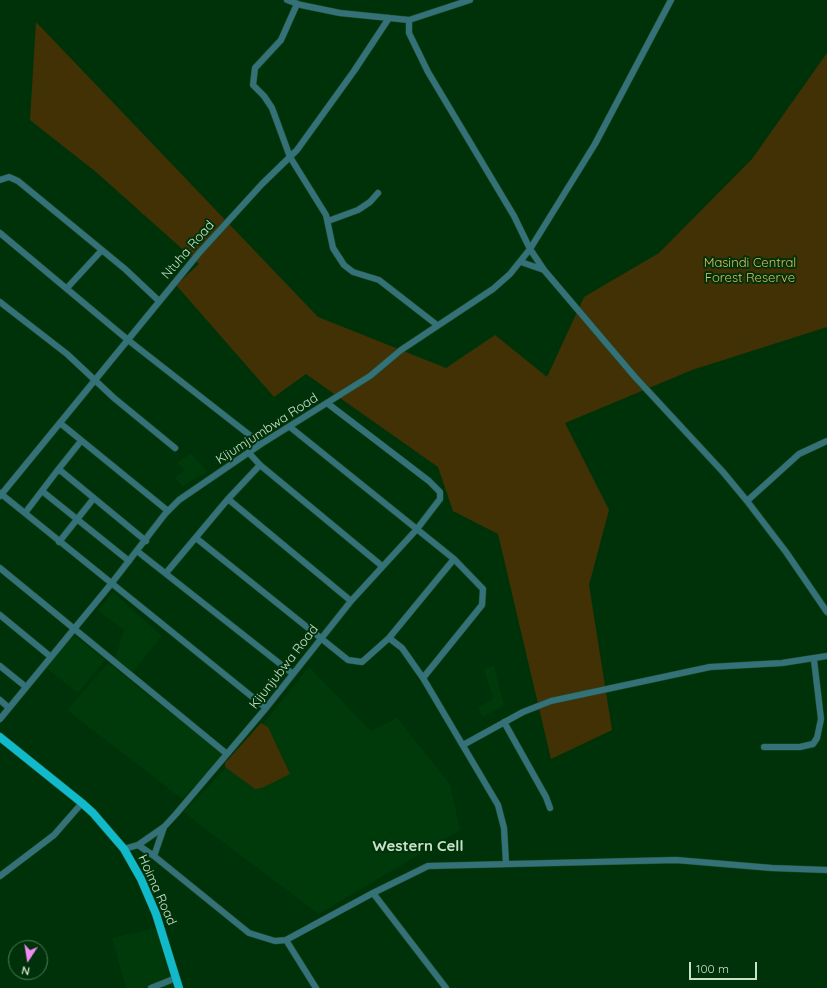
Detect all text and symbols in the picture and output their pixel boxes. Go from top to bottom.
street label: Ntuha Road [158,218,218,282]
park label: Masindi Central Forest Reserve [704,255,796,286]
street label: Kijumjumbwa Road [213,390,321,468]
street label: Kijunjubwa Road [246,622,322,712]
district label: Western Cell [373,837,463,855]
street label: Hoima Road [135,852,179,928]
north arrow [8,940,48,980]
scale bar [691,954,759,980]
text: 100 m [696,961,729,976]
text: N [20,963,31,978]

